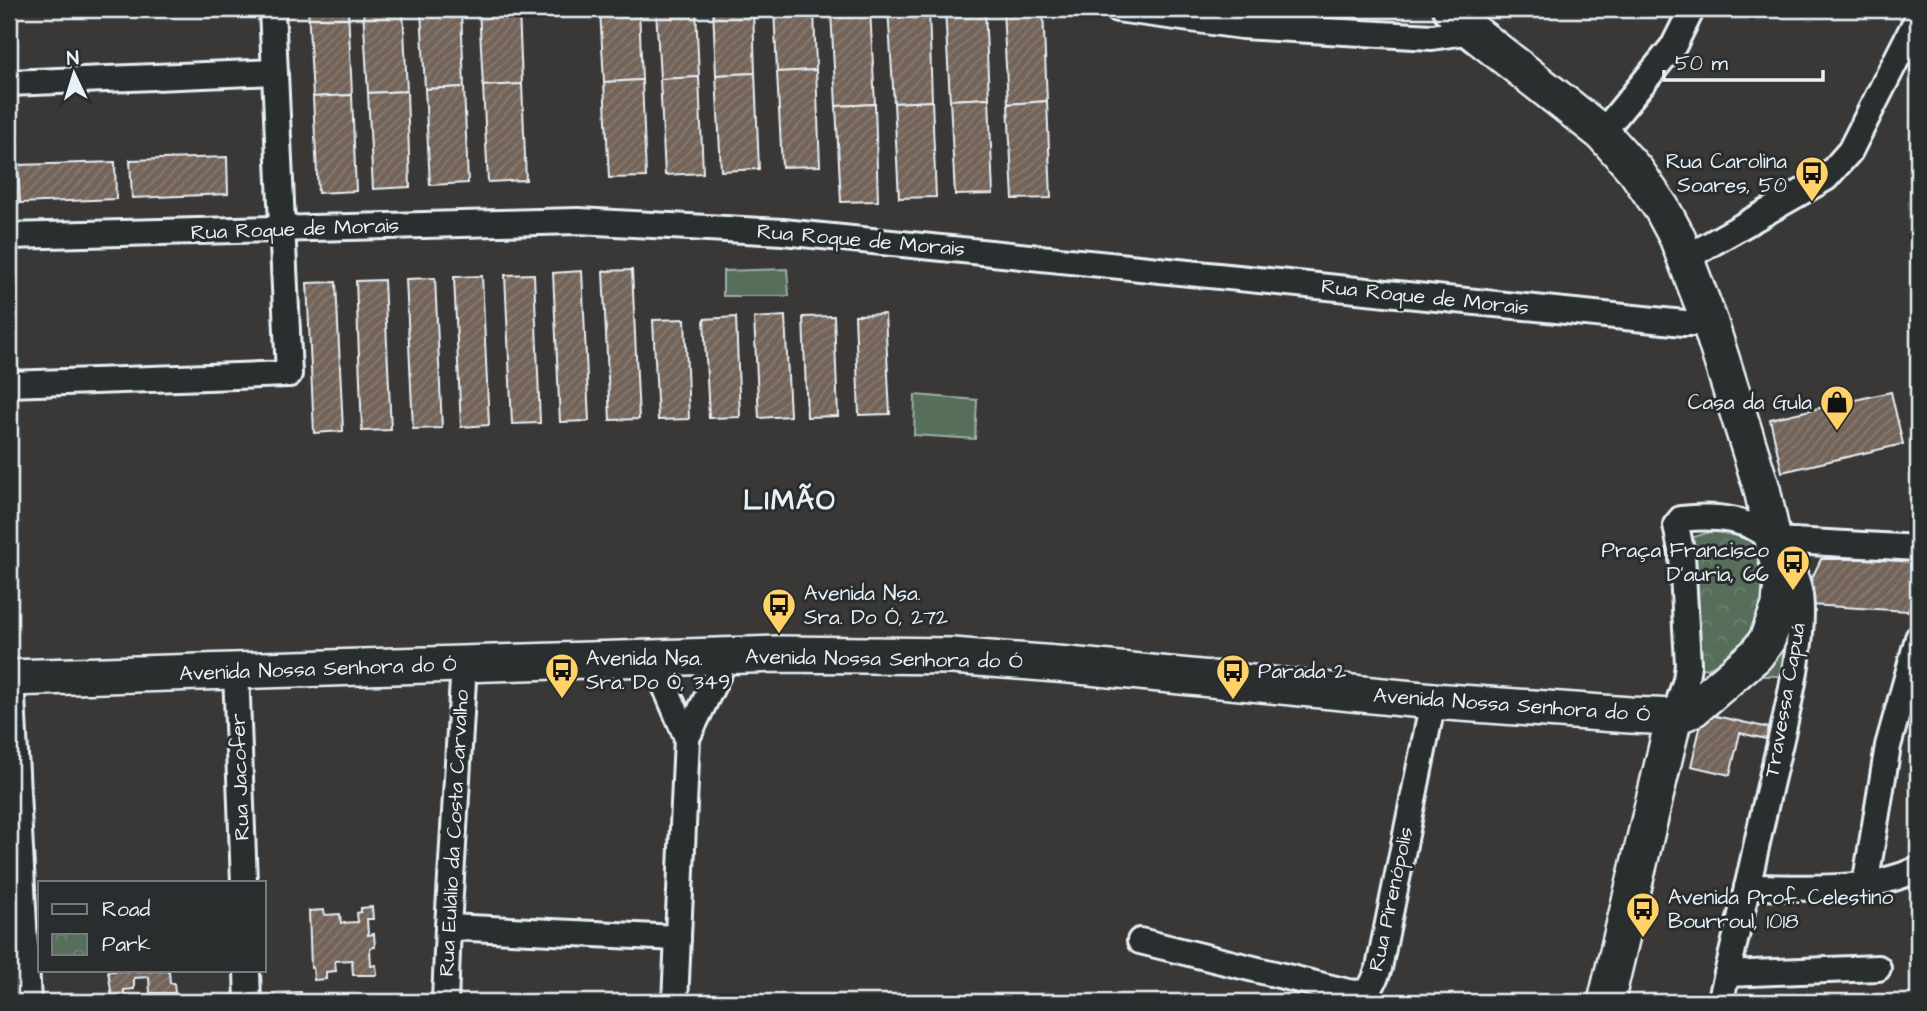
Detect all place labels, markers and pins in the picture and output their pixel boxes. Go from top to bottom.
place label: Rua Carolina Soares, 50 [1666,147,1787,200]
bus stop icon: Rua Carolina Soares, 50 [1793,154,1831,203]
shop icon: Casa da Gula [1818,383,1856,432]
place label: Casa da Gula [1688,388,1812,417]
place label: Praça Francisco D'auria, 66 [1602,536,1769,589]
bus stop icon: Praça Francisco D'auria, 66 [1774,543,1812,592]
place label: Avenida Nsa. Sra. Do Ó, 272 [804,579,948,632]
bus stop icon: Avenida Nsa. Sra. Do Ó, 272 [760,586,798,635]
place label: Avenida Nsa. Sra. Do Ó, 349 [586,644,730,697]
bus stop icon: Avenida Nsa. Sra. Do Ó, 349 [543,651,581,700]
bus stop icon: Parada 2 [1214,652,1252,701]
place label: Parada 2 [1258,657,1346,686]
place label: Avenida Prof. Celestino Bourroul, 1018 [1668,883,1893,936]
bus stop icon: Avenida Prof. Celestino Bourroul, 1018 [1624,890,1662,939]

